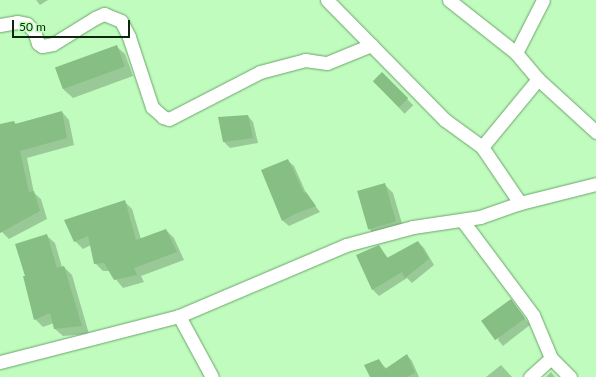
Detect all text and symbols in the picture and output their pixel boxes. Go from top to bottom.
scale bar [14,12,132,38]
text: 50 m [19,19,46,34]

